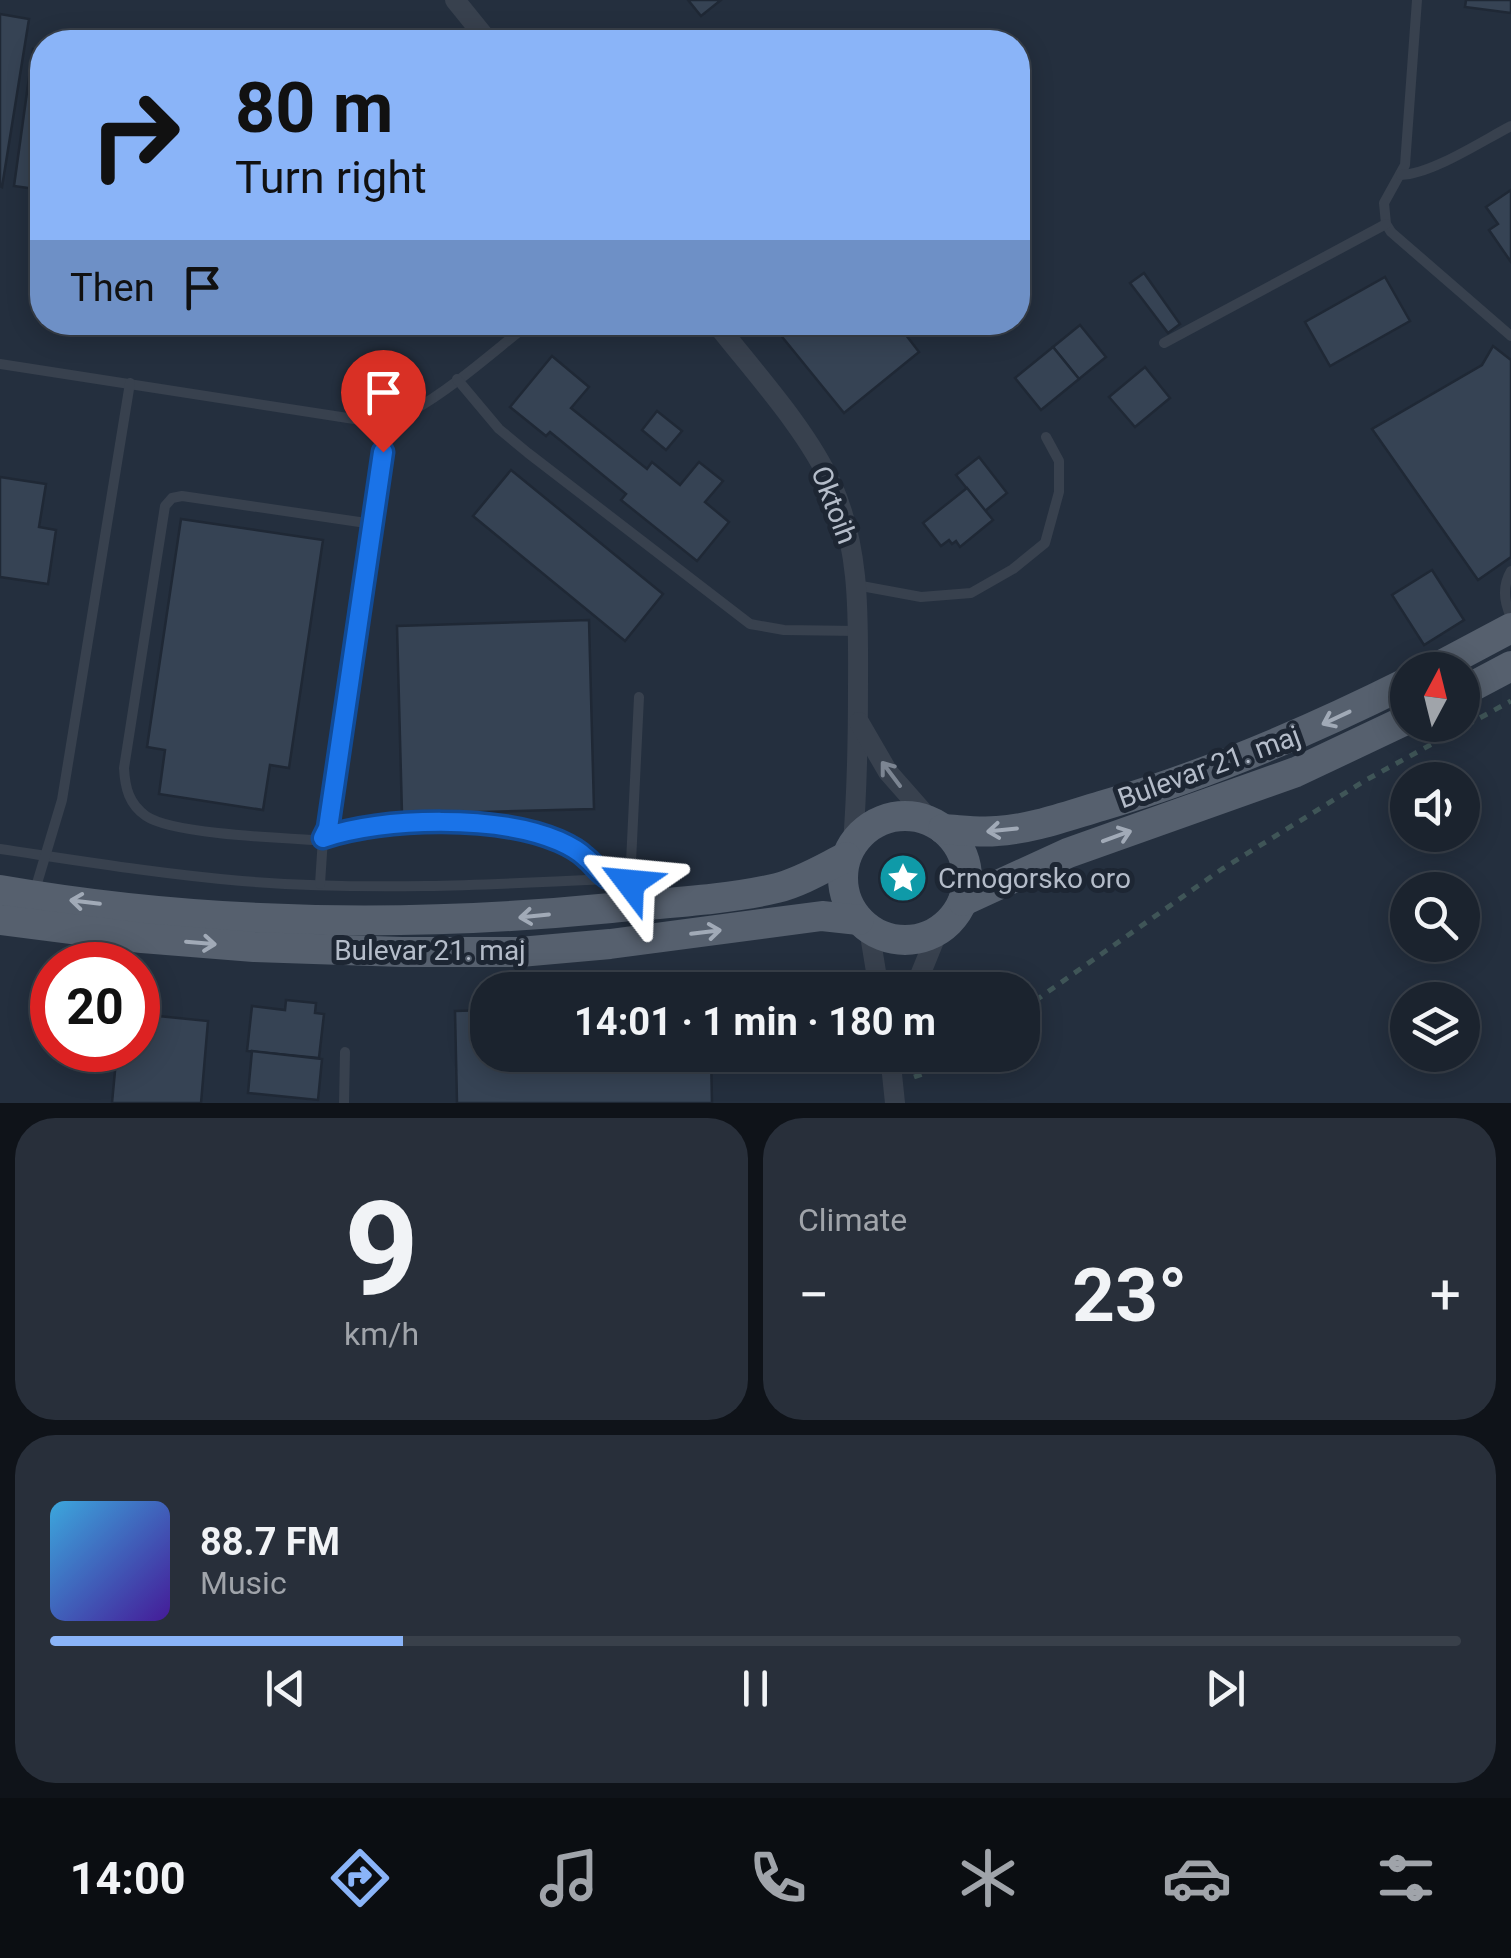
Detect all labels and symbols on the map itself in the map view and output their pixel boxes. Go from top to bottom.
pin [341,350,426,453]
street label: Oktoih [804,461,864,549]
north arrow [1390,652,1480,742]
one-way arrow [1322,709,1352,728]
street label: Bulevar 21. maj [1113,719,1305,815]
one-way arrow [881,760,902,788]
one-way arrow [986,821,1019,840]
one-way arrow [1101,825,1133,843]
position arrow [578,831,682,935]
place icon: Crnogorsko oro [877,852,929,904]
place label: Crnogorsko oro [938,862,1131,895]
one-way arrow [70,892,102,911]
one-way arrow [518,906,550,925]
one-way arrow [690,922,722,940]
one-way arrow [185,934,217,953]
street label: Bulevar 21. maj [334,934,526,967]
speed limit sign: 20 [30,942,160,1072]

